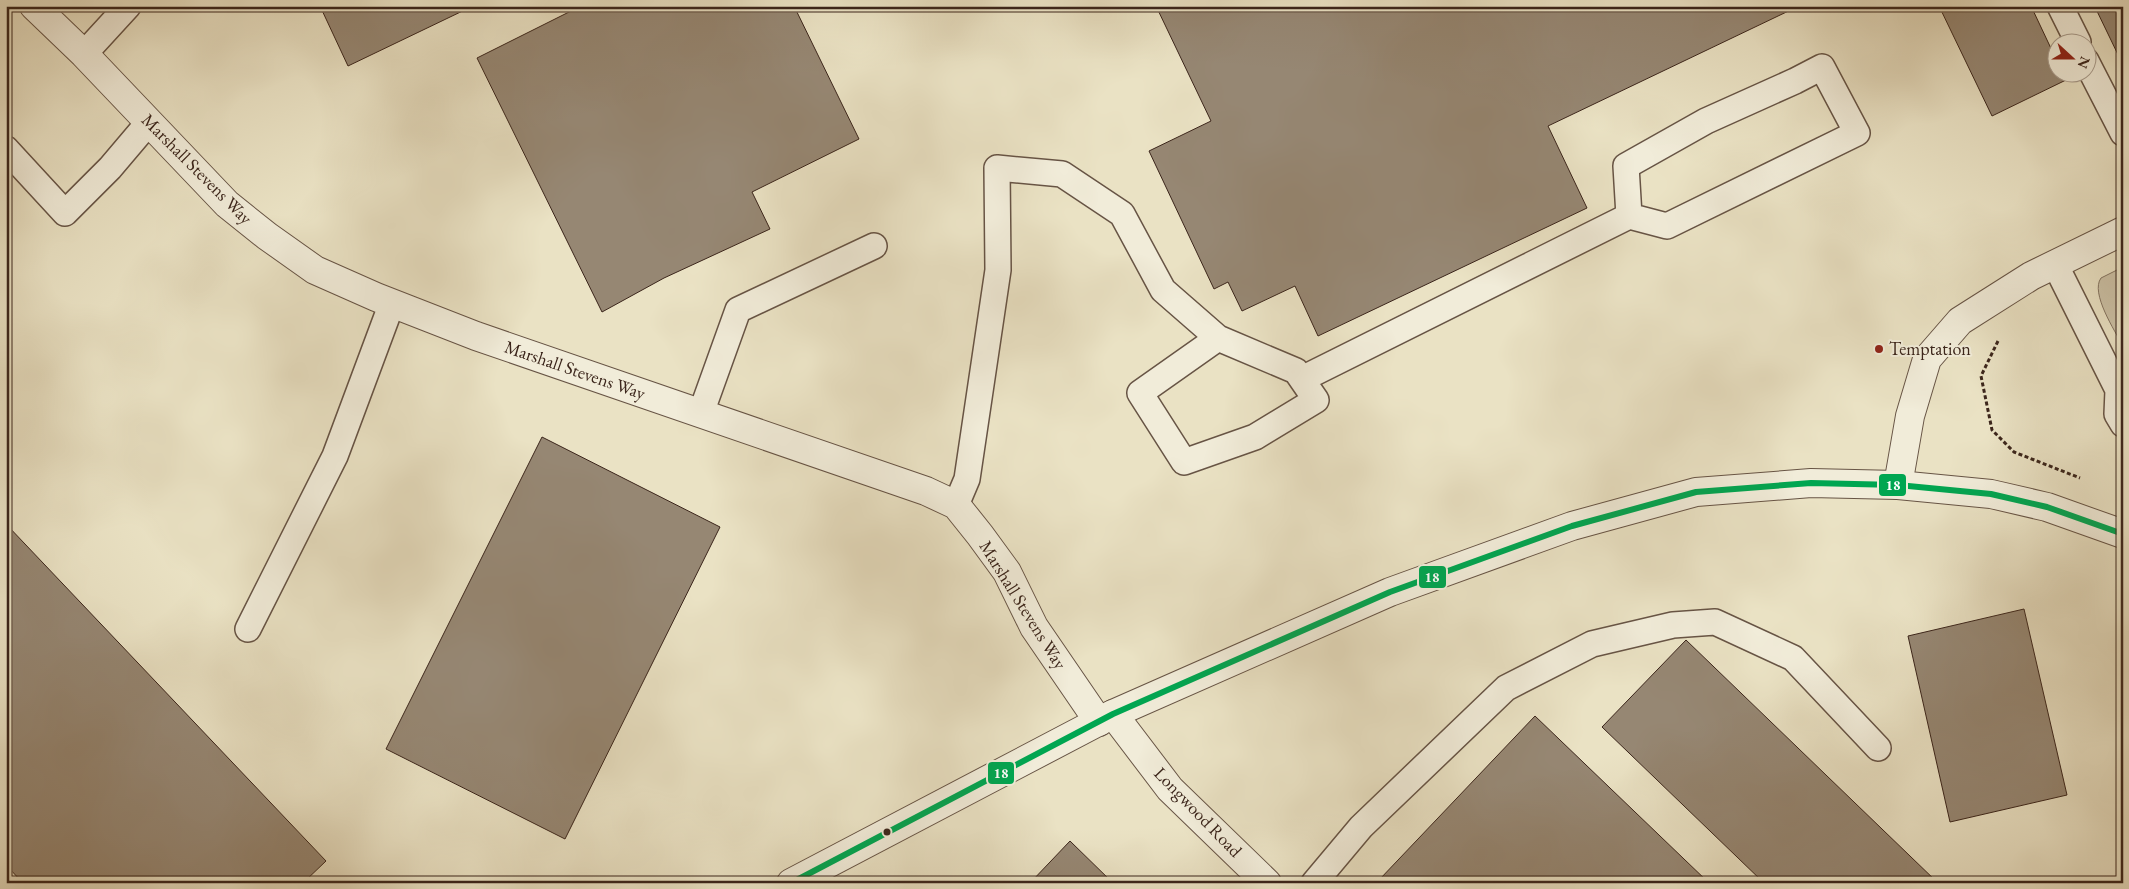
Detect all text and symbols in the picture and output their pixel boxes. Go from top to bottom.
north arrow [2046,32,2096,82]
text: N [2073,54,2095,72]
street label: Marshall Stevens Way [137,108,258,229]
street label: Marshall Stevens Way [502,335,649,404]
place label: Temptation [1889,337,1971,360]
marker: Temptation [1873,343,1885,355]
line badge: 18 [1878,473,1907,497]
text: 18 [1886,476,1900,494]
street label: Marshall Stevens Way [975,536,1072,673]
line badge: 18 [1418,565,1447,589]
text: 18 [1425,568,1439,586]
line badge: 18 [987,761,1015,785]
street label: Longwood Road [1150,762,1248,862]
text: 18 [994,764,1008,782]
unlabelled marker [882,827,892,837]

